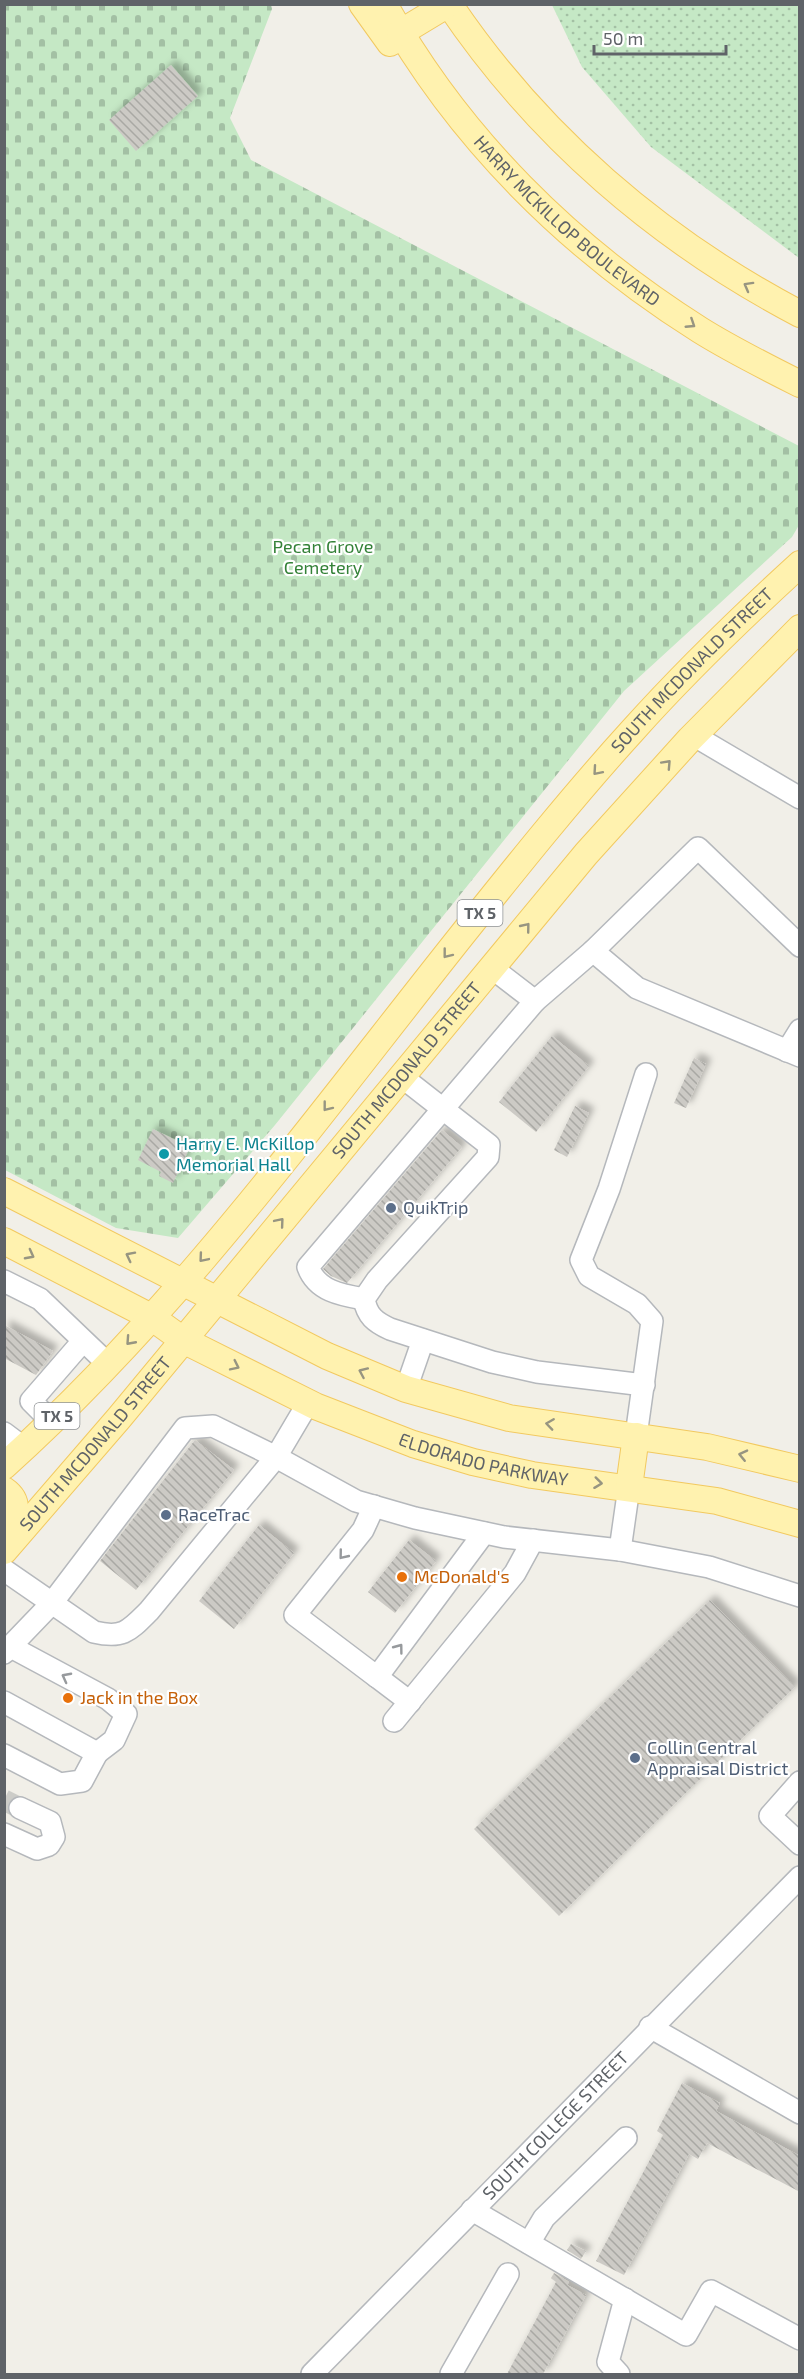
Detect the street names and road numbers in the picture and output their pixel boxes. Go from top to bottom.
street label: HARRY MCKILLOP BOULEVARD [470,131,665,310]
street label: SOUTH MCDONALD STREET [606,582,777,757]
road number: TX 5 [458,900,502,926]
street label: SOUTH MCDONALD STREET [327,977,486,1162]
street label: SOUTH MCDONALD STREET [14,1351,176,1535]
road number: TX 5 [34,1403,80,1429]
street label: ELDORADO PARKWAY [396,1428,570,1490]
street label: SOUTH COLLEGE STREET [478,2046,633,2204]

